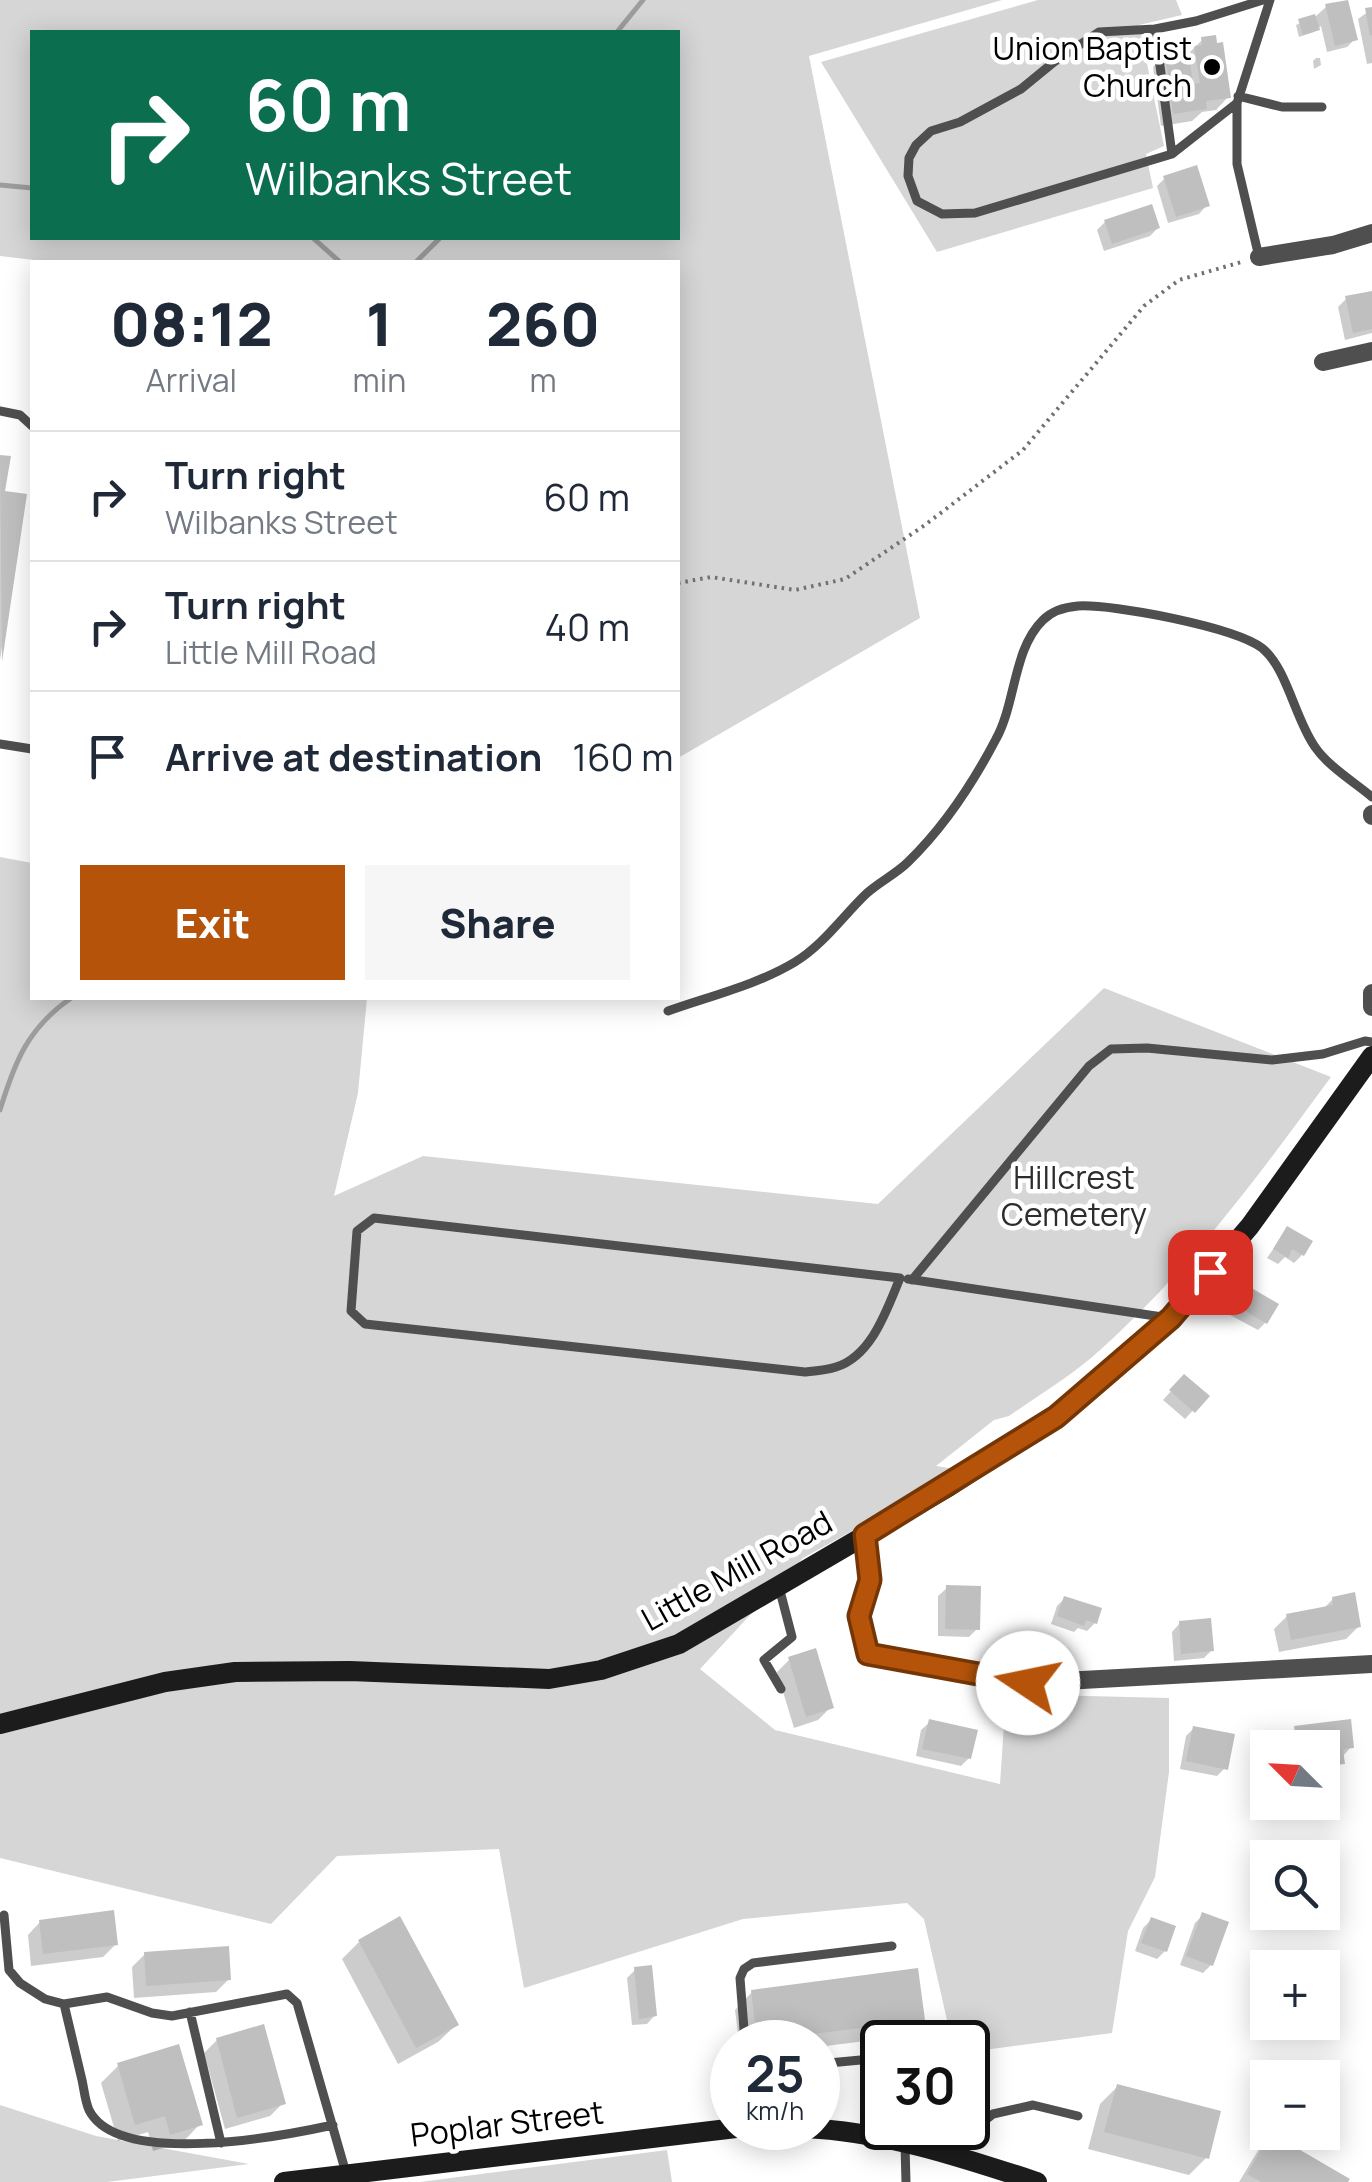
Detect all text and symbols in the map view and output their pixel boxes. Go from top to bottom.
place label: Union Baptist Church [992,26,1192,107]
text: 60 m [245,56,412,152]
marker: Union Baptist Church [1201,56,1223,78]
icon: right [80,70,210,200]
text: Wilbanks Street [245,147,572,209]
text: 08:12 [110,282,273,364]
text: 1 [366,282,393,364]
text: 260 [486,282,600,364]
text: Arrival [146,358,237,402]
text: min [353,358,406,402]
text: m [530,358,557,402]
text: Turn right [165,448,346,500]
icon: right [80,469,135,524]
text: 60 m [543,470,630,522]
text: Wilbanks Street [165,500,398,544]
text: Turn right [165,578,346,630]
icon: right [80,599,135,654]
text: 40 m [545,600,630,652]
text: Little Mill Road [165,630,377,674]
icon: arrive [80,729,135,784]
text: Arrive at destination [165,730,542,782]
text: 160 m [572,730,674,782]
button: Exit [80,865,345,980]
button: Share [365,865,630,980]
park label: Hillcrest Cemetery [1001,1155,1147,1236]
pin [1168,1230,1253,1315]
icon: arrive [1183,1245,1238,1300]
street label: Little Mill Road [633,1500,840,1641]
position arrow [976,1631,1080,1735]
north arrow [1250,1730,1340,1820]
map controls [1250,1730,1340,2150]
button: search [1250,1840,1340,1930]
button: + [1250,1950,1340,2040]
speed limit sign: 30 [860,2020,990,2150]
text: 25 [745,2039,805,2107]
button: − [1250,2060,1340,2150]
street label: Poplar Street [408,2089,606,2157]
text: km/h [746,2093,804,2128]

